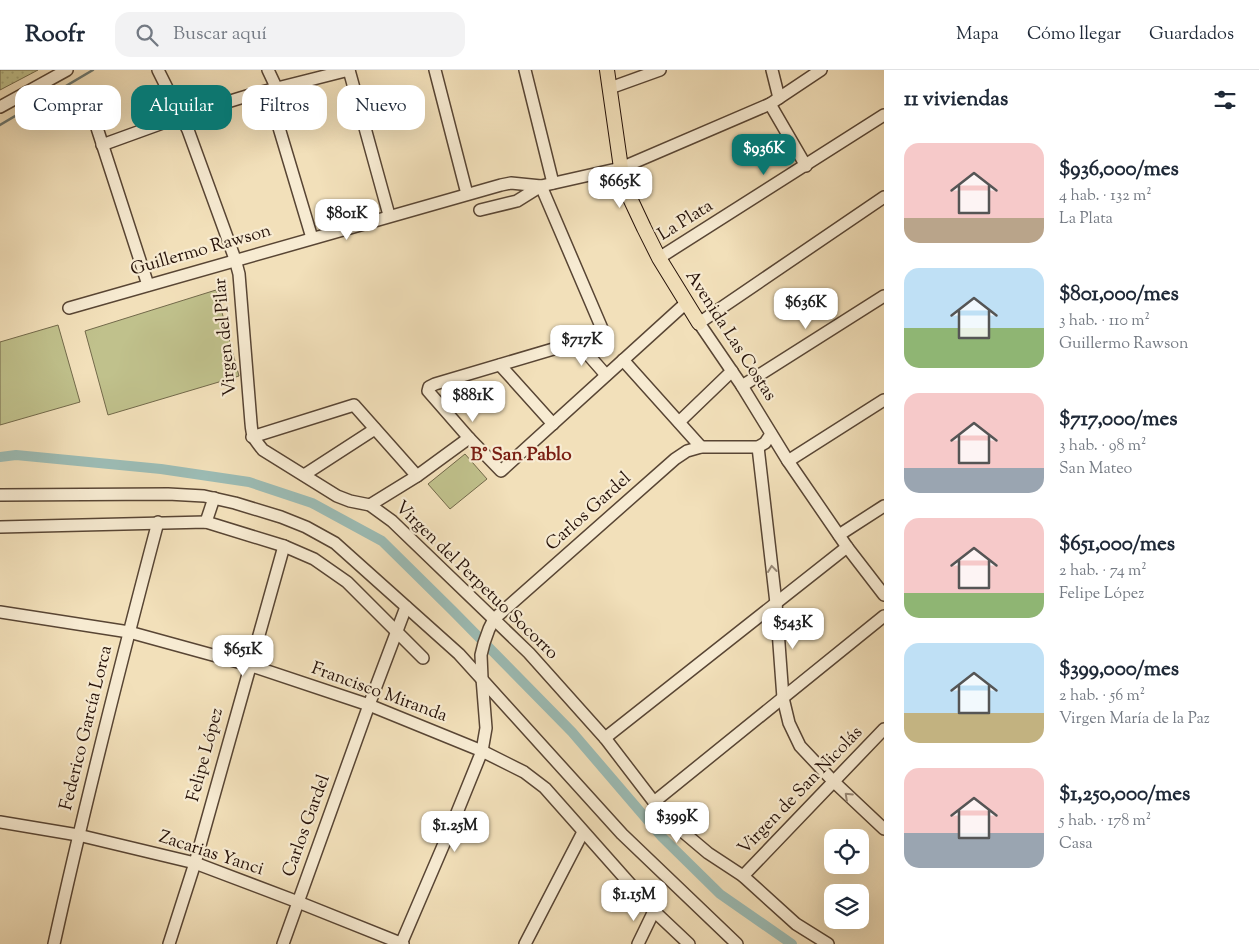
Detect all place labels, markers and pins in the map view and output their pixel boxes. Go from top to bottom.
pin: $936K [729,134,799,176]
pin: $665K [585,166,655,209]
pin: $801K [312,198,382,241]
pin: $636K [771,288,841,330]
pin: $717K [547,324,617,367]
pin: $881K [438,380,508,423]
pin: $543K [758,608,828,650]
pin: $651K [208,634,278,677]
pin: $399K [642,802,712,844]
pin: $1.25M [414,810,496,853]
pin: $1.15M [593,880,675,922]

